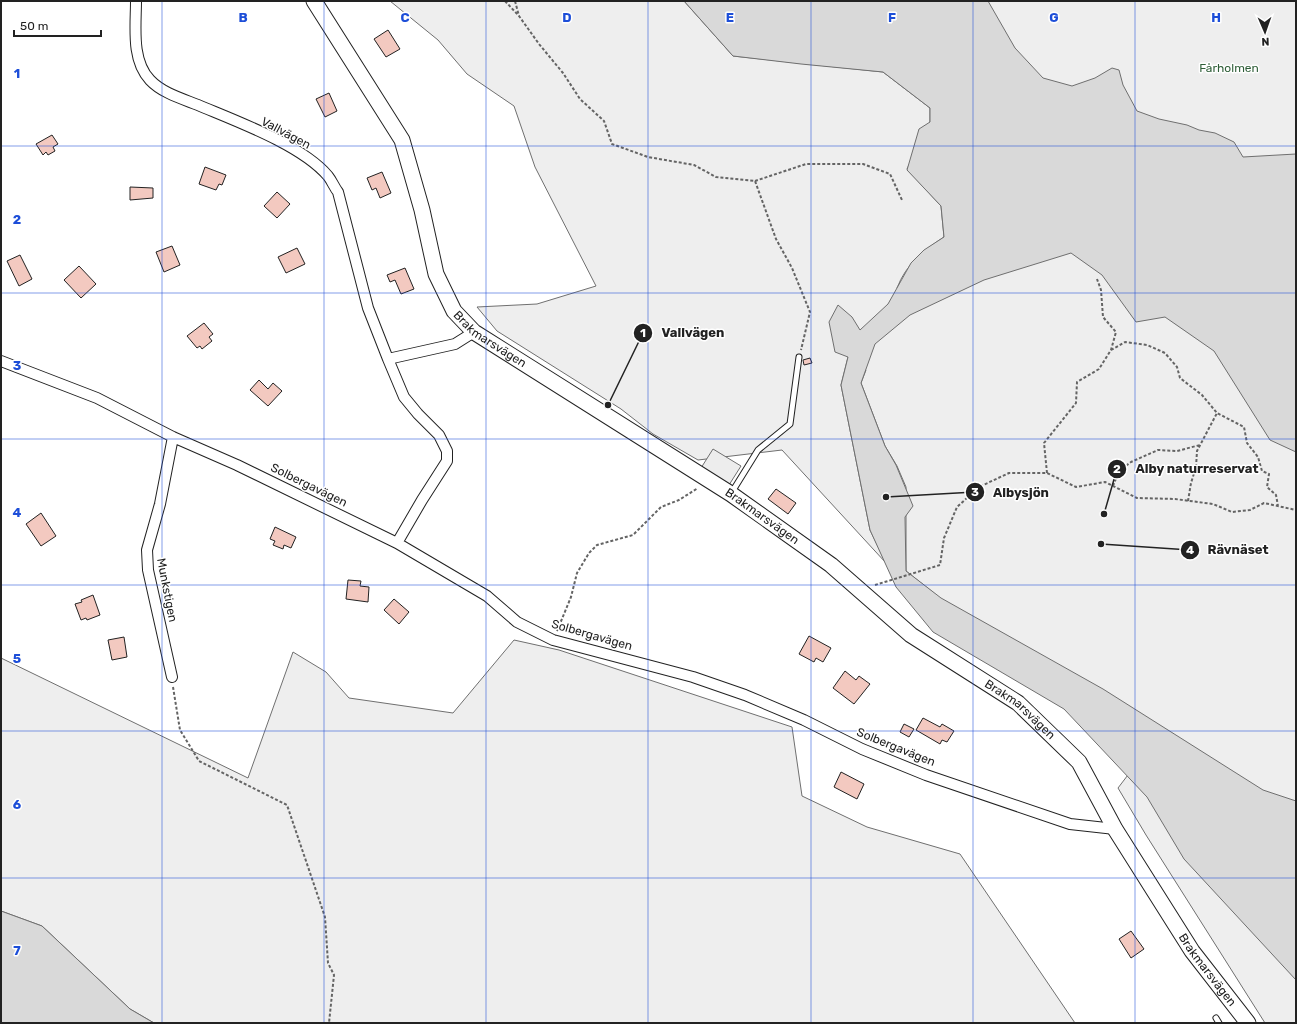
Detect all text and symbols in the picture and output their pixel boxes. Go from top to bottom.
text: B [238,10,248,25]
text: C [400,10,410,25]
text: D [562,10,572,25]
text: E [726,10,734,25]
text: F [888,10,896,25]
text: G [1049,10,1059,25]
text: H [1211,10,1221,25]
scale bar [14,12,101,38]
north arrow [1245,12,1285,52]
text: 50 m [20,19,48,33]
text: N [1261,35,1270,48]
park label: Fårholmen [1199,61,1259,75]
text: 1 [14,66,20,81]
street label: Vallvägen [259,114,313,152]
text: 2 [13,212,21,227]
street label: Brakmarsvägen [451,308,529,370]
callout: Vallvägen [633,320,732,345]
text: Vallvägen [662,325,724,340]
text: 1 [640,326,646,340]
text: 3 [13,358,22,373]
callout: Alby naturreservat [1107,456,1267,481]
street label: Solbergavägen [268,460,350,510]
text: Alby naturreservat [1136,461,1258,476]
text: 2 [1113,462,1121,476]
callout: Albysjön [965,480,1057,505]
street label: Brakmarsvägen [723,485,802,547]
text: 3 [971,485,979,499]
text: Albysjön [993,485,1049,500]
text: 4 [13,505,22,520]
callout: Rävnäset [1180,537,1277,562]
text: Rävnäset [1207,542,1269,557]
text: 4 [1186,543,1194,557]
street label: Munkstigen [154,557,180,623]
street label: Solbergavägen [550,617,634,653]
text: 5 [13,651,21,666]
street label: Brakmarsvägen [982,677,1058,742]
street label: Solbergavägen [855,725,937,769]
text: 6 [13,797,22,812]
street label: Brakmarsvägen [1176,931,1239,1009]
text: 7 [13,943,21,958]

